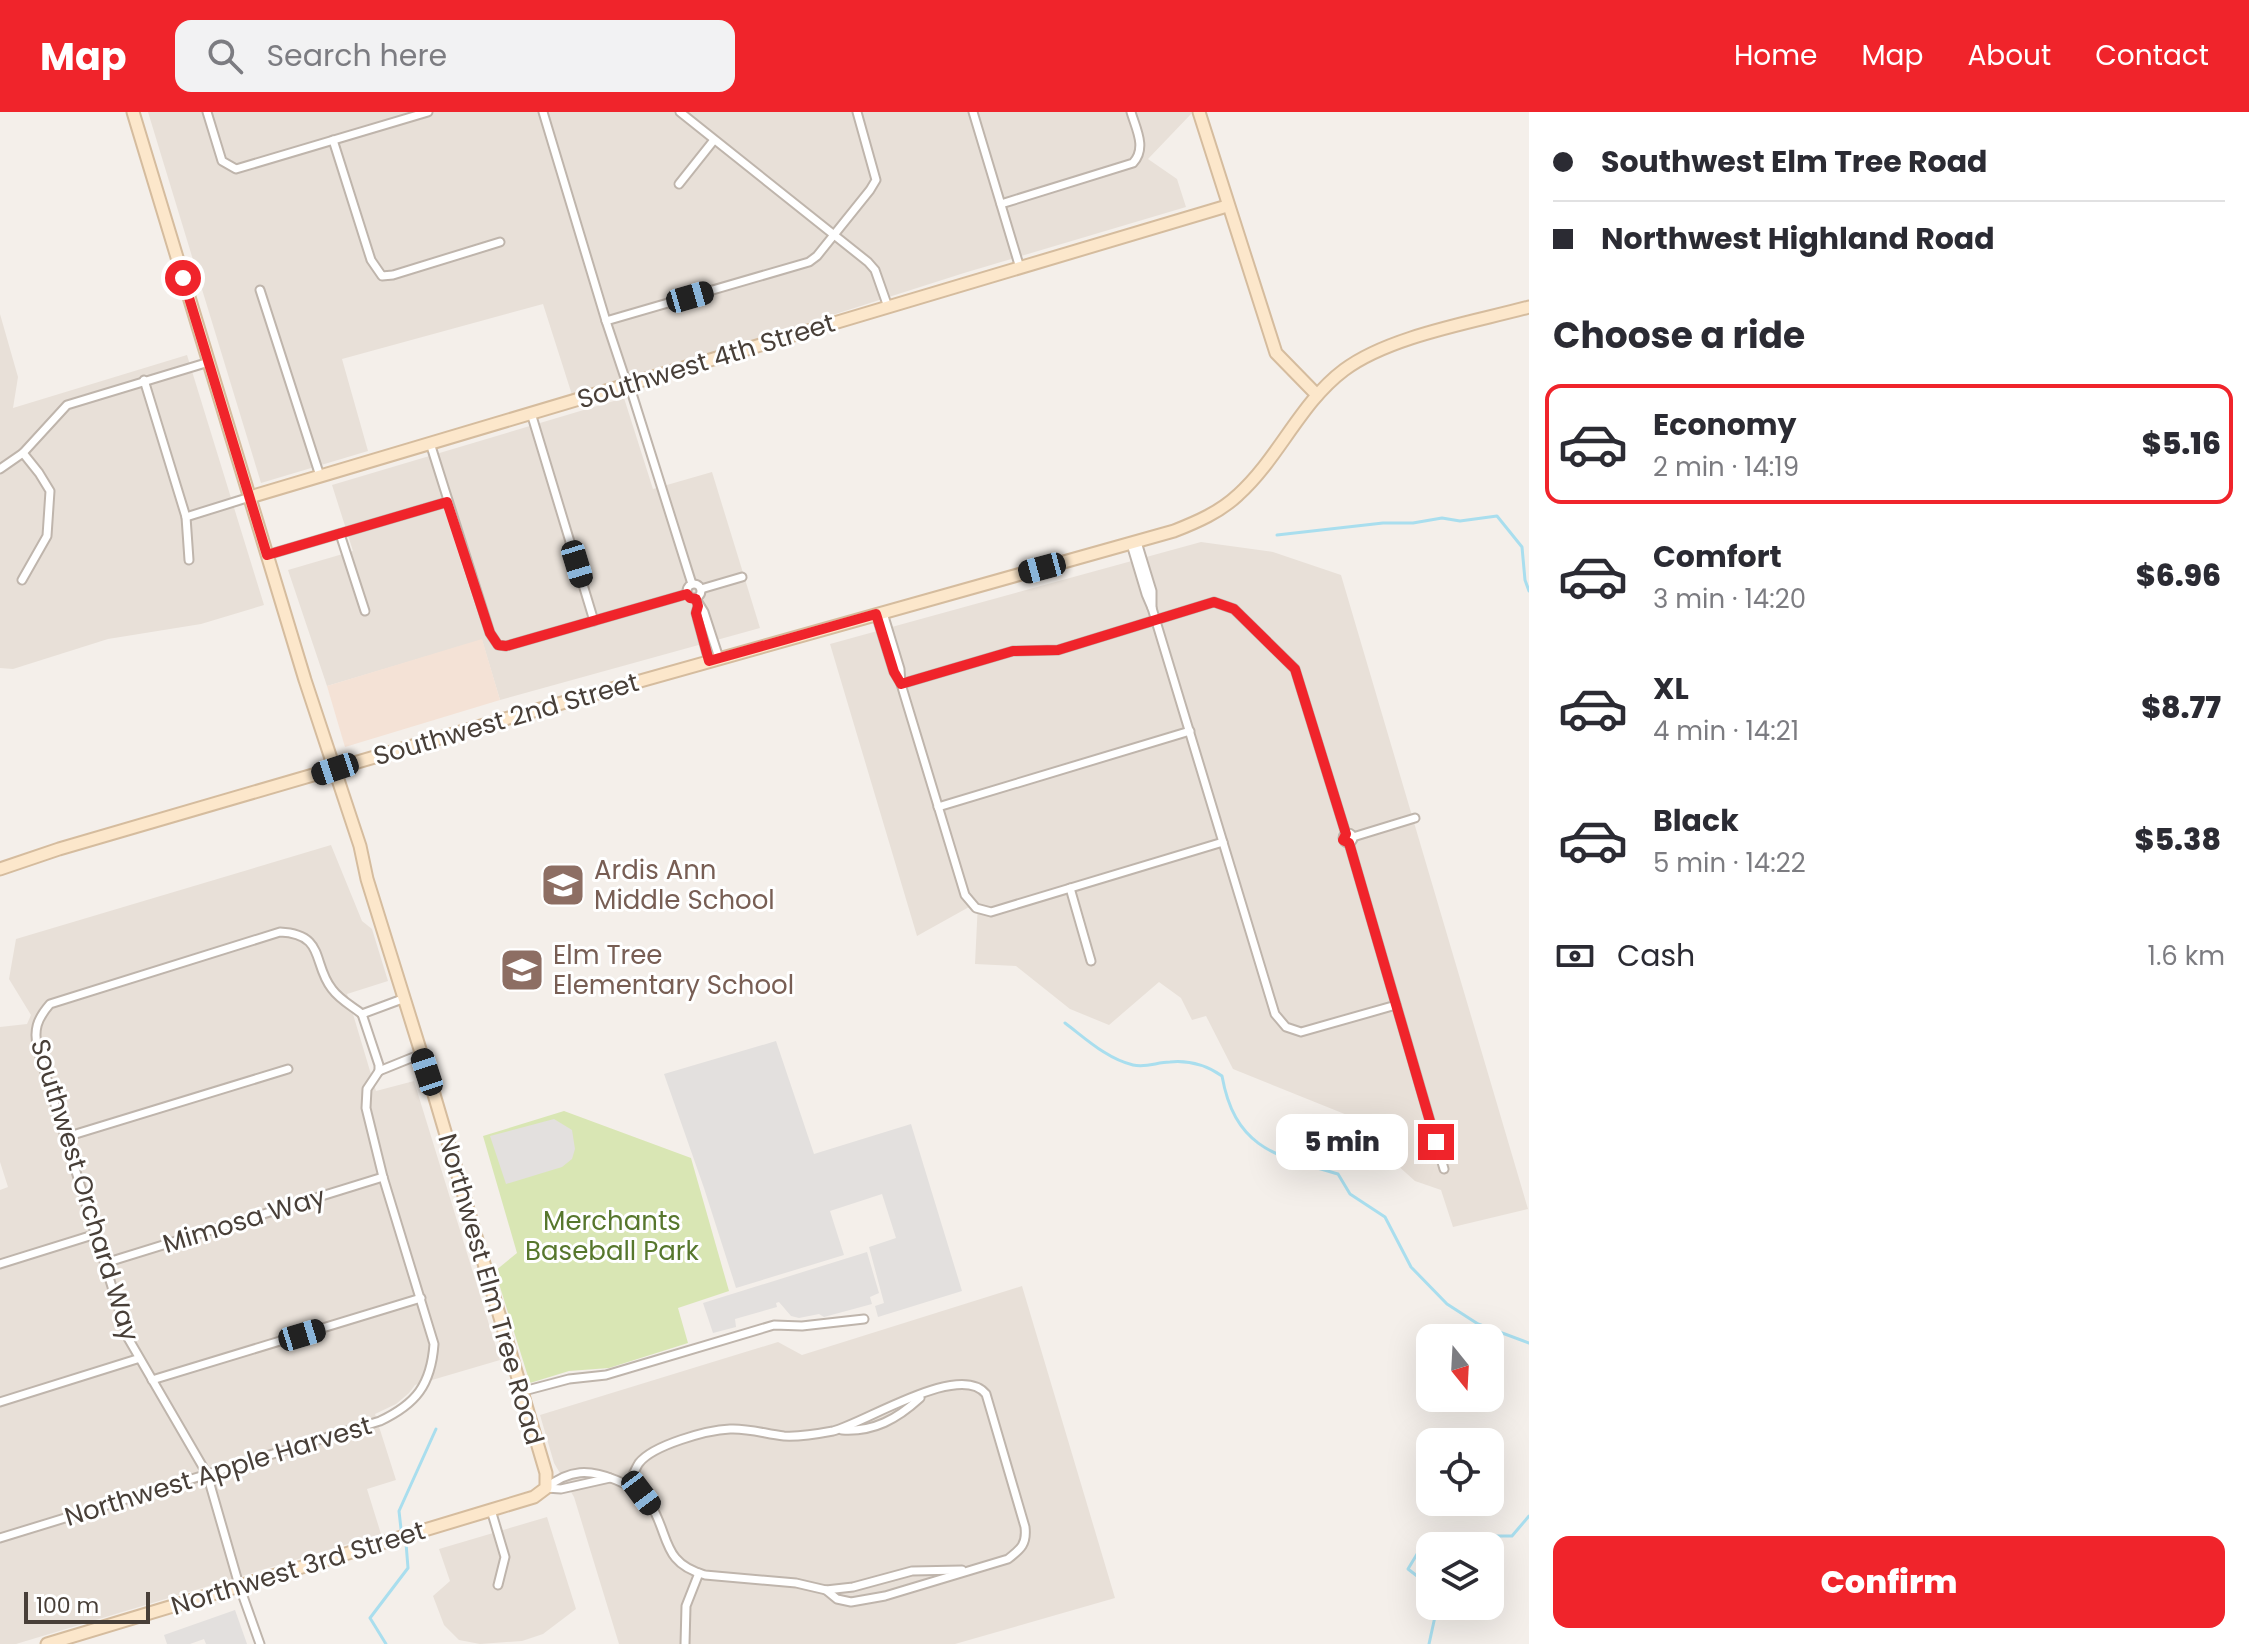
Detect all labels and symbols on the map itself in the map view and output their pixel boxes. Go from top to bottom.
route start [165,260,201,296]
car [664,279,716,315]
street label: Southwest 4th Street [573,305,839,417]
car [559,538,595,590]
car [1016,550,1068,586]
street label: Southwest 2nd Street [369,664,643,774]
car [308,750,362,788]
place label: Ardis Ann Middle School [594,852,775,918]
school or university icon: Ardis Ann Middle School [539,861,587,909]
place label: Elm Tree Elementary School [553,937,794,1003]
school or university icon: Elm Tree Elementary School [498,946,546,994]
street label: Southwest Orchard Way [22,1035,148,1346]
car [408,1045,446,1099]
callout: 5 min [1276,1114,1408,1170]
route end [1418,1124,1454,1160]
street label: Northwest Elm Tree Road [429,1129,553,1449]
street label: Mimosa Way [158,1178,330,1262]
park label: Merchants Baseball Park [525,1203,700,1269]
car [276,1317,328,1353]
north arrow [1416,1324,1504,1412]
street label: Northwest Apple Harvest [60,1407,376,1535]
car [617,1467,665,1519]
street label: Northwest 3rd Street [167,1512,429,1624]
scale bar [24,1588,150,1624]

